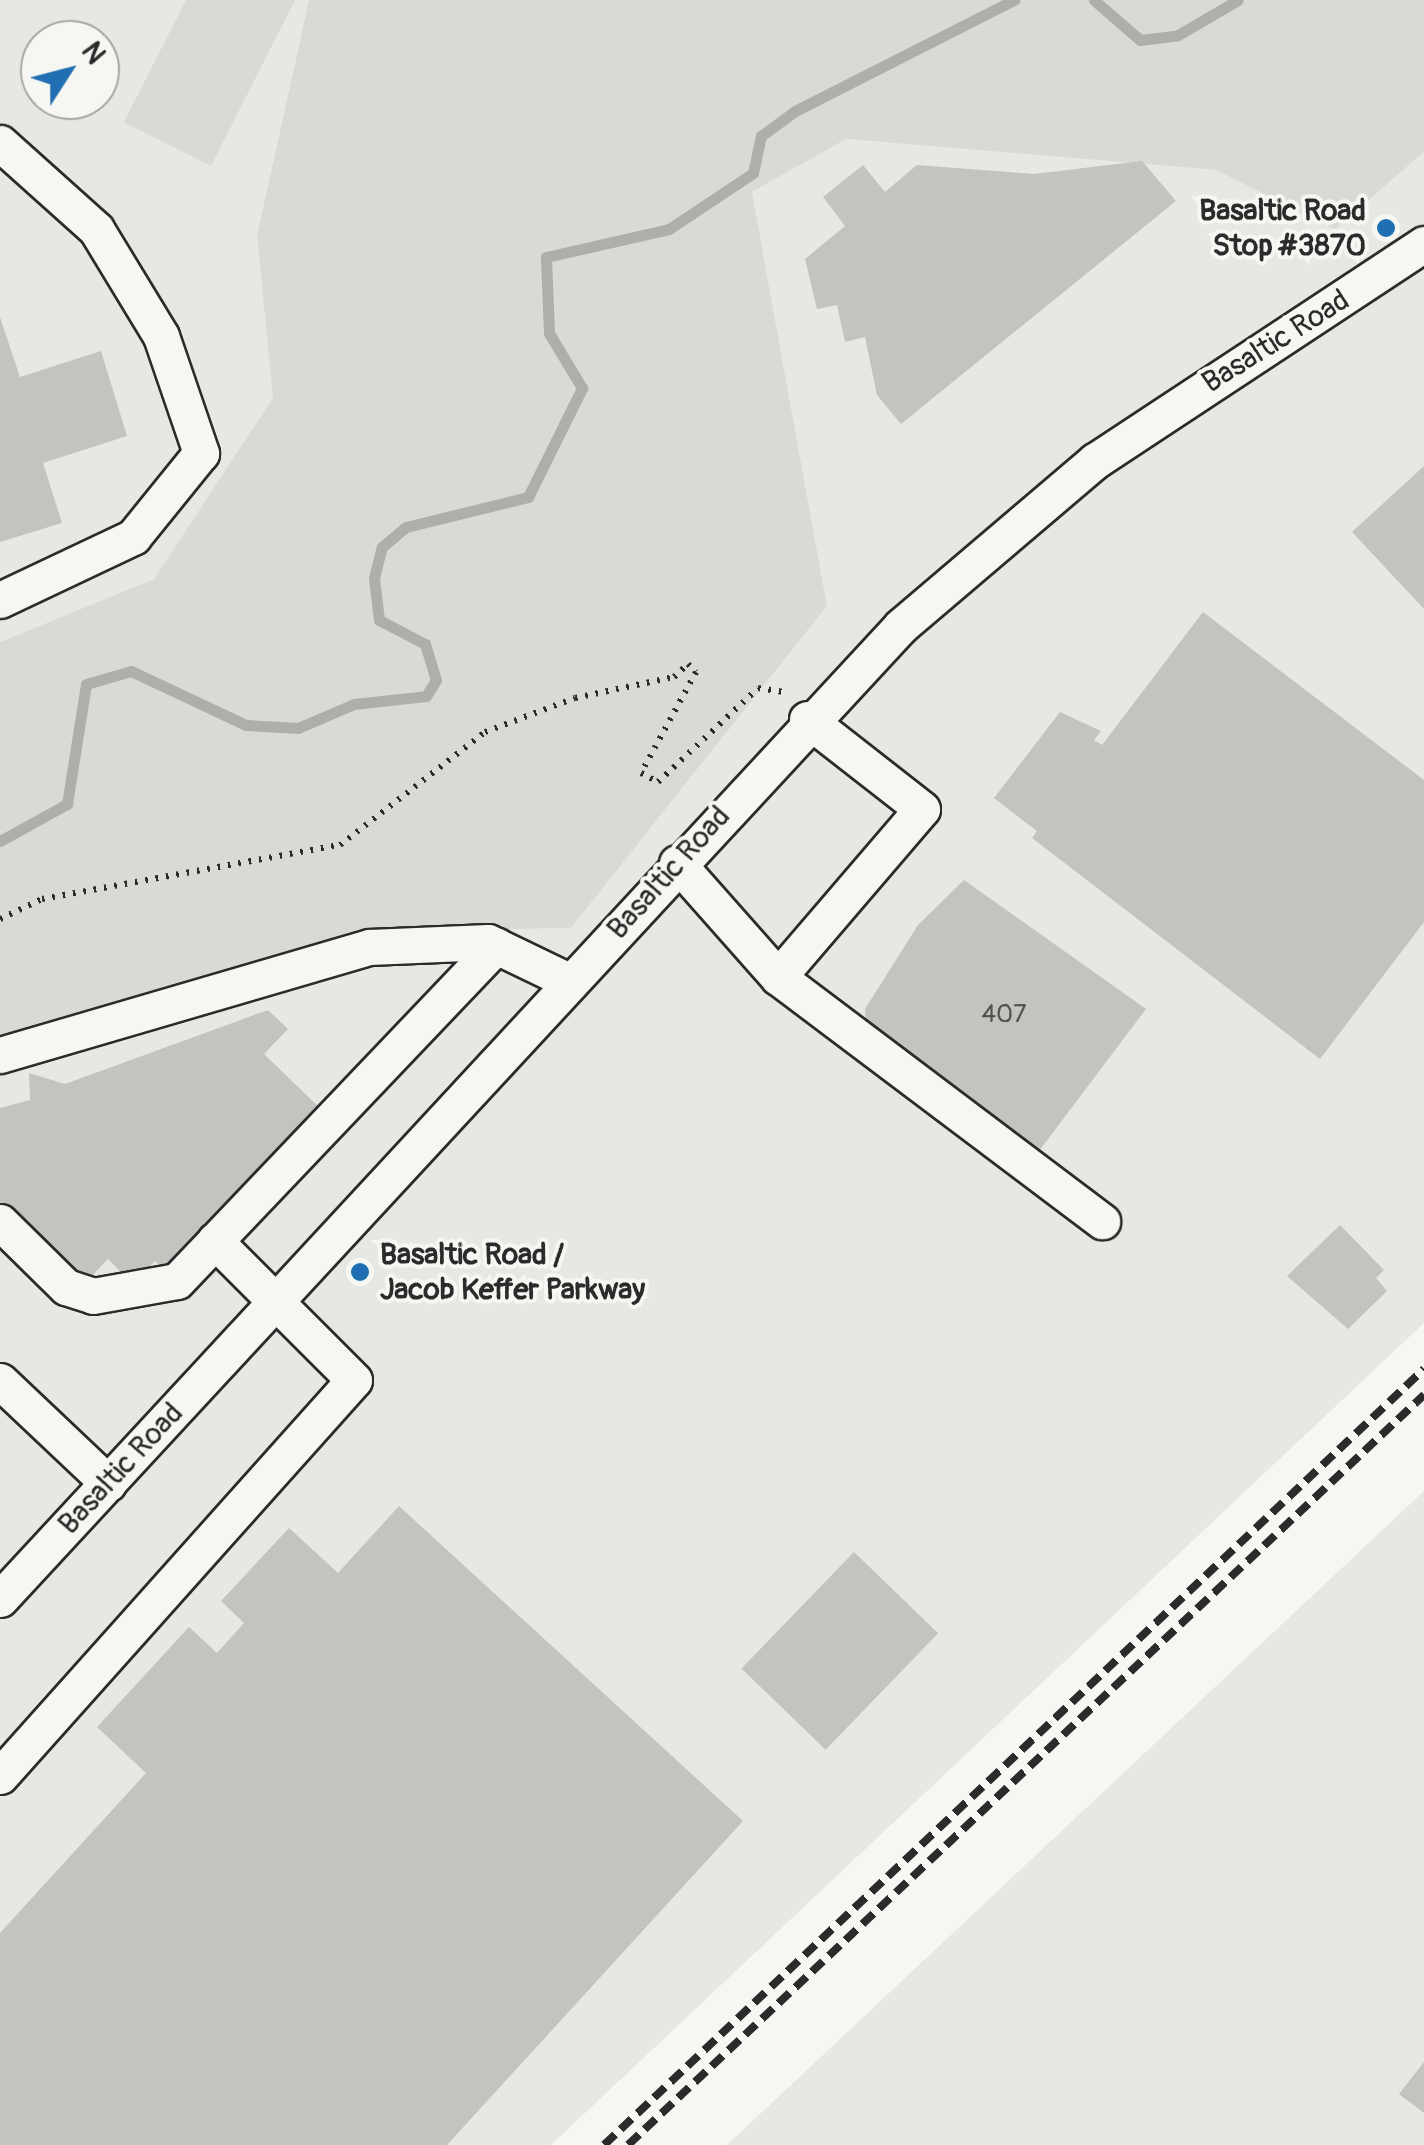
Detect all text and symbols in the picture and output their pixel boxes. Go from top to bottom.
north arrow [20,20,120,120]
text: N [73,35,113,71]
place label: Basaltic Road Stop #3870 [1199,193,1366,264]
marker: Basaltic Road Stop #3870 [1375,217,1397,239]
street label: Basaltic Road [1196,283,1356,401]
street label: Basaltic Road [600,799,738,947]
house number: 407 [982,1000,1026,1030]
place label: Basaltic Road / Jacob Keffer Parkway [380,1237,645,1308]
marker: Basaltic Road / Jacob Keffer Parkway [349,1261,371,1283]
street label: Basaltic Road [51,1396,191,1542]

